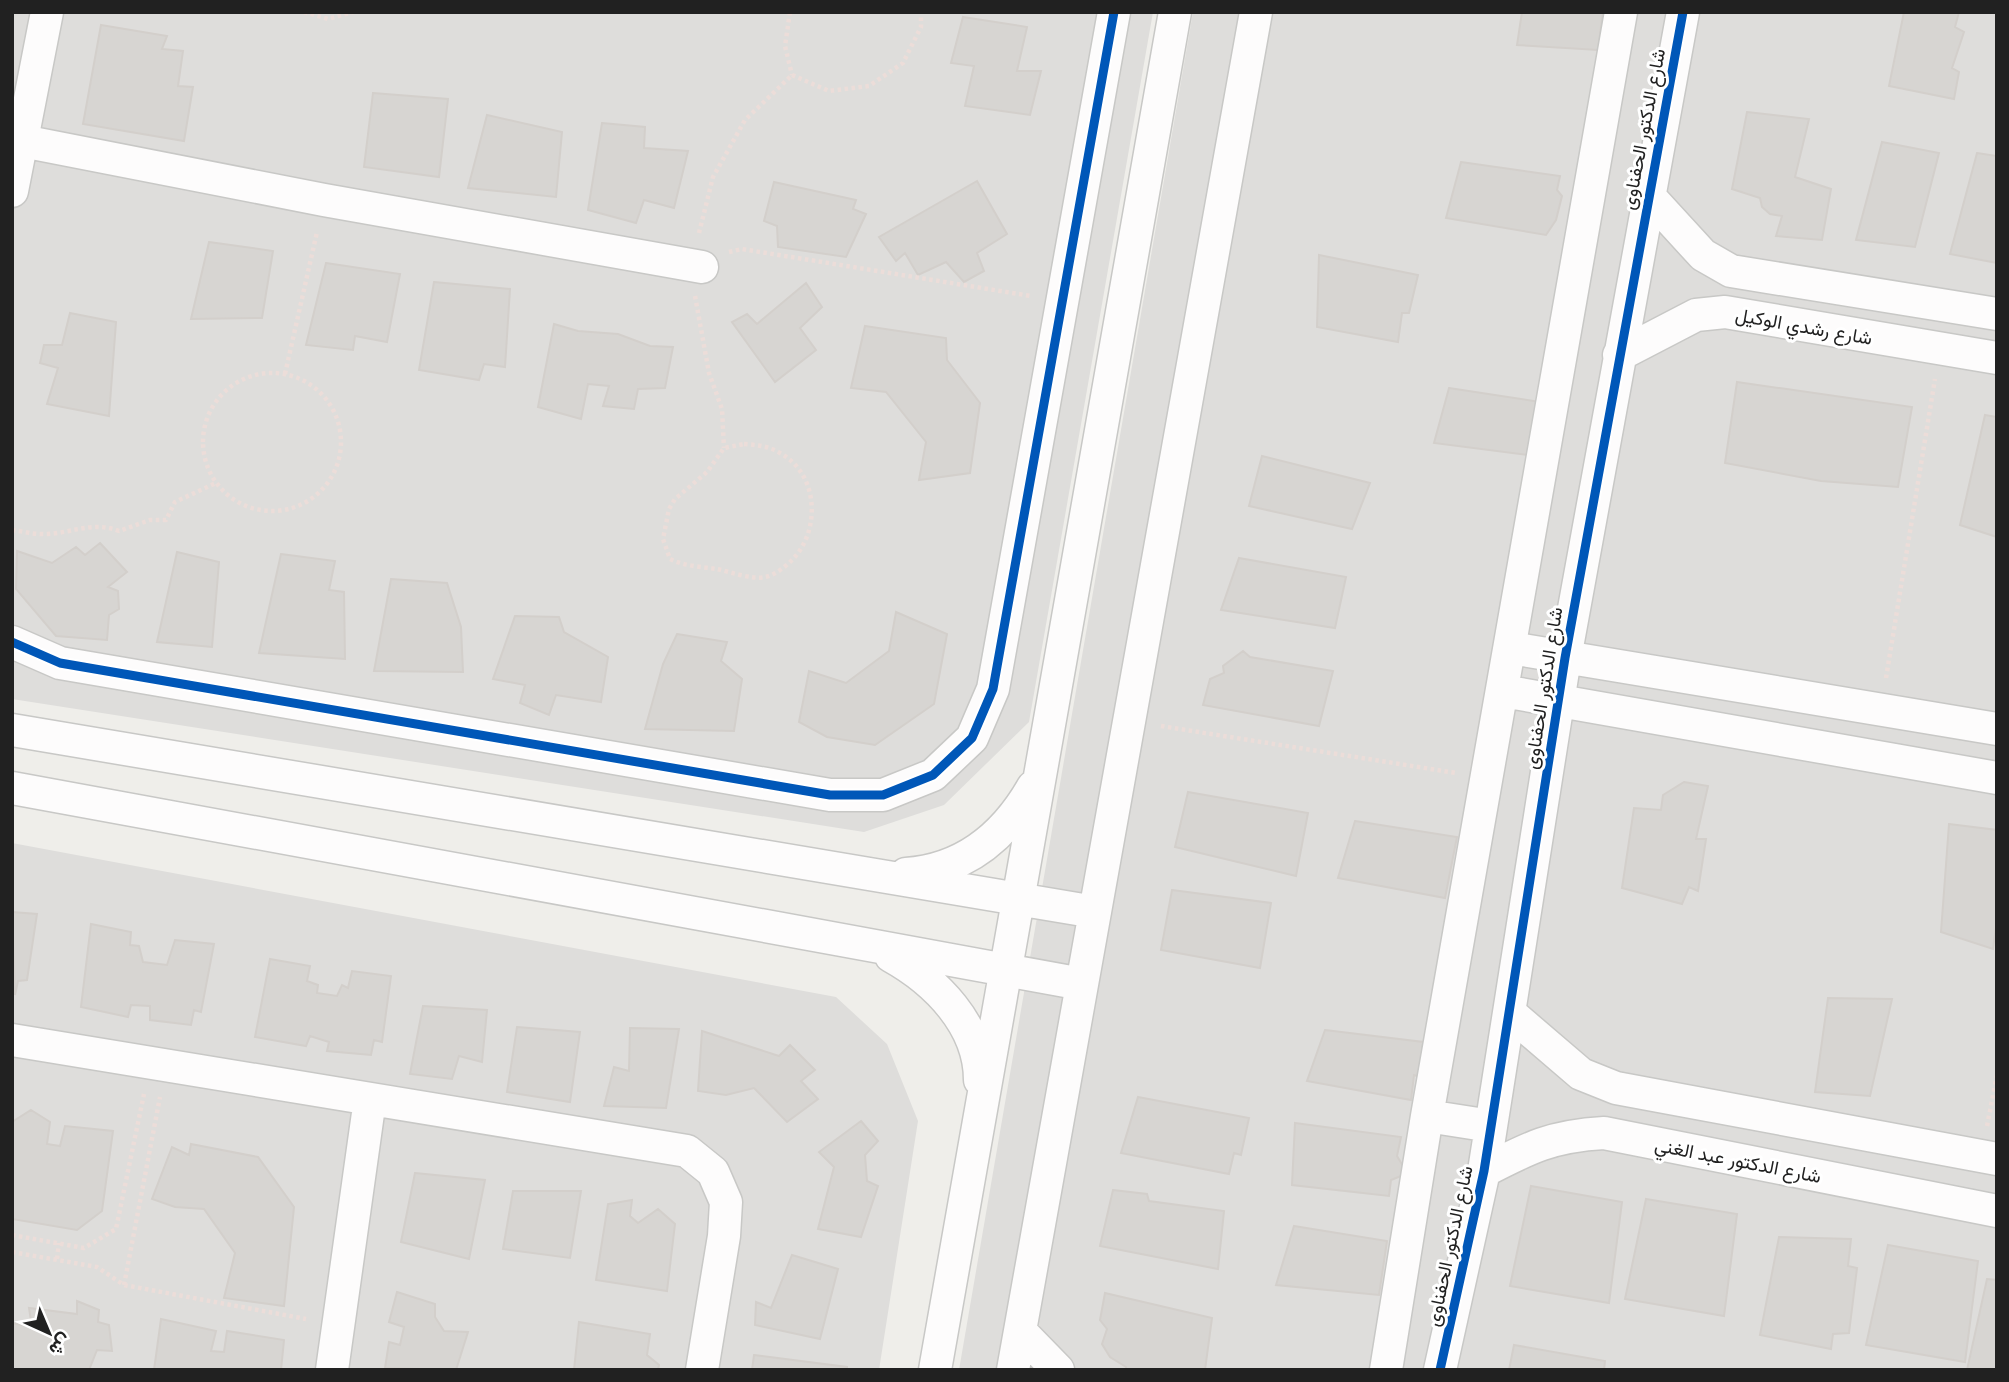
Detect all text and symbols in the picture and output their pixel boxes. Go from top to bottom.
street label: شارع الدكتور الحفناوى [1616,46,1671,212]
street label: شارع رشدي الوكيل [1733,302,1874,354]
street label: شارع الدكتور الحفناوى [1518,605,1569,771]
street label: شارع الدكتور عبد الغني [1652,1132,1823,1192]
street label: شارع الدكتور الحفناوى [1420,1163,1479,1329]
north arrow [14,1298,84,1368]
text: ش [44,1329,77,1362]

